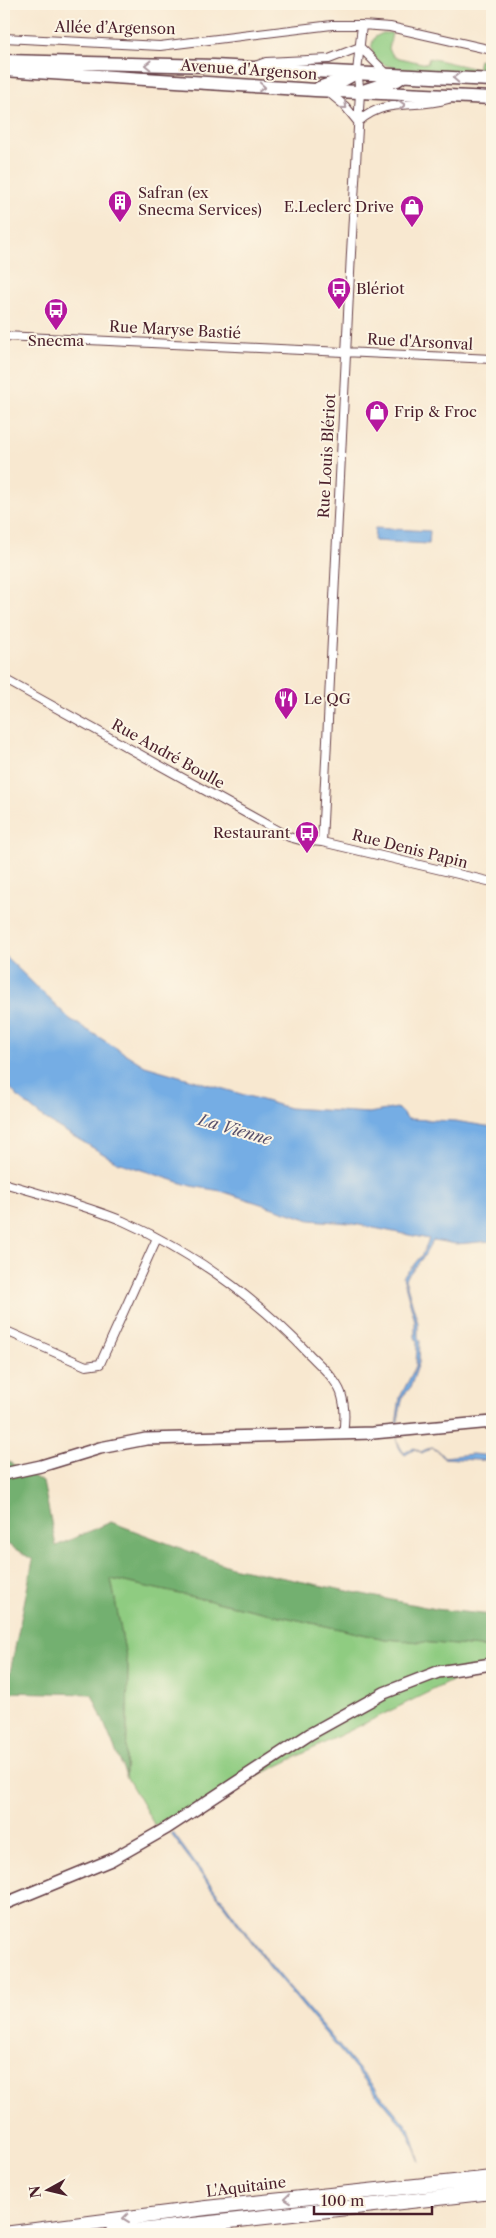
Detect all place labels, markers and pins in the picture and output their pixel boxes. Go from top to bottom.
place label: Safran (ex Snecma Services) [138,183,262,219]
building icon: Safran (ex Snecma Services) [107,189,133,223]
shop icon: E.Leclerc Drive [399,194,425,228]
place label: E.Leclerc Drive [284,197,394,216]
bus stop icon: Blériot [326,276,352,310]
place label: Blériot [356,279,405,298]
bus stop icon: Snecma [43,297,69,331]
place label: Snecma [28,331,84,350]
shop icon: Frip & Froc [364,399,390,433]
place label: Frip & Froc [394,402,477,421]
restaurant icon: Le QG [273,686,299,720]
place label: Le QG [304,689,351,708]
bus stop icon: Restaurant [294,820,320,854]
place label: Restaurant [213,823,291,842]

